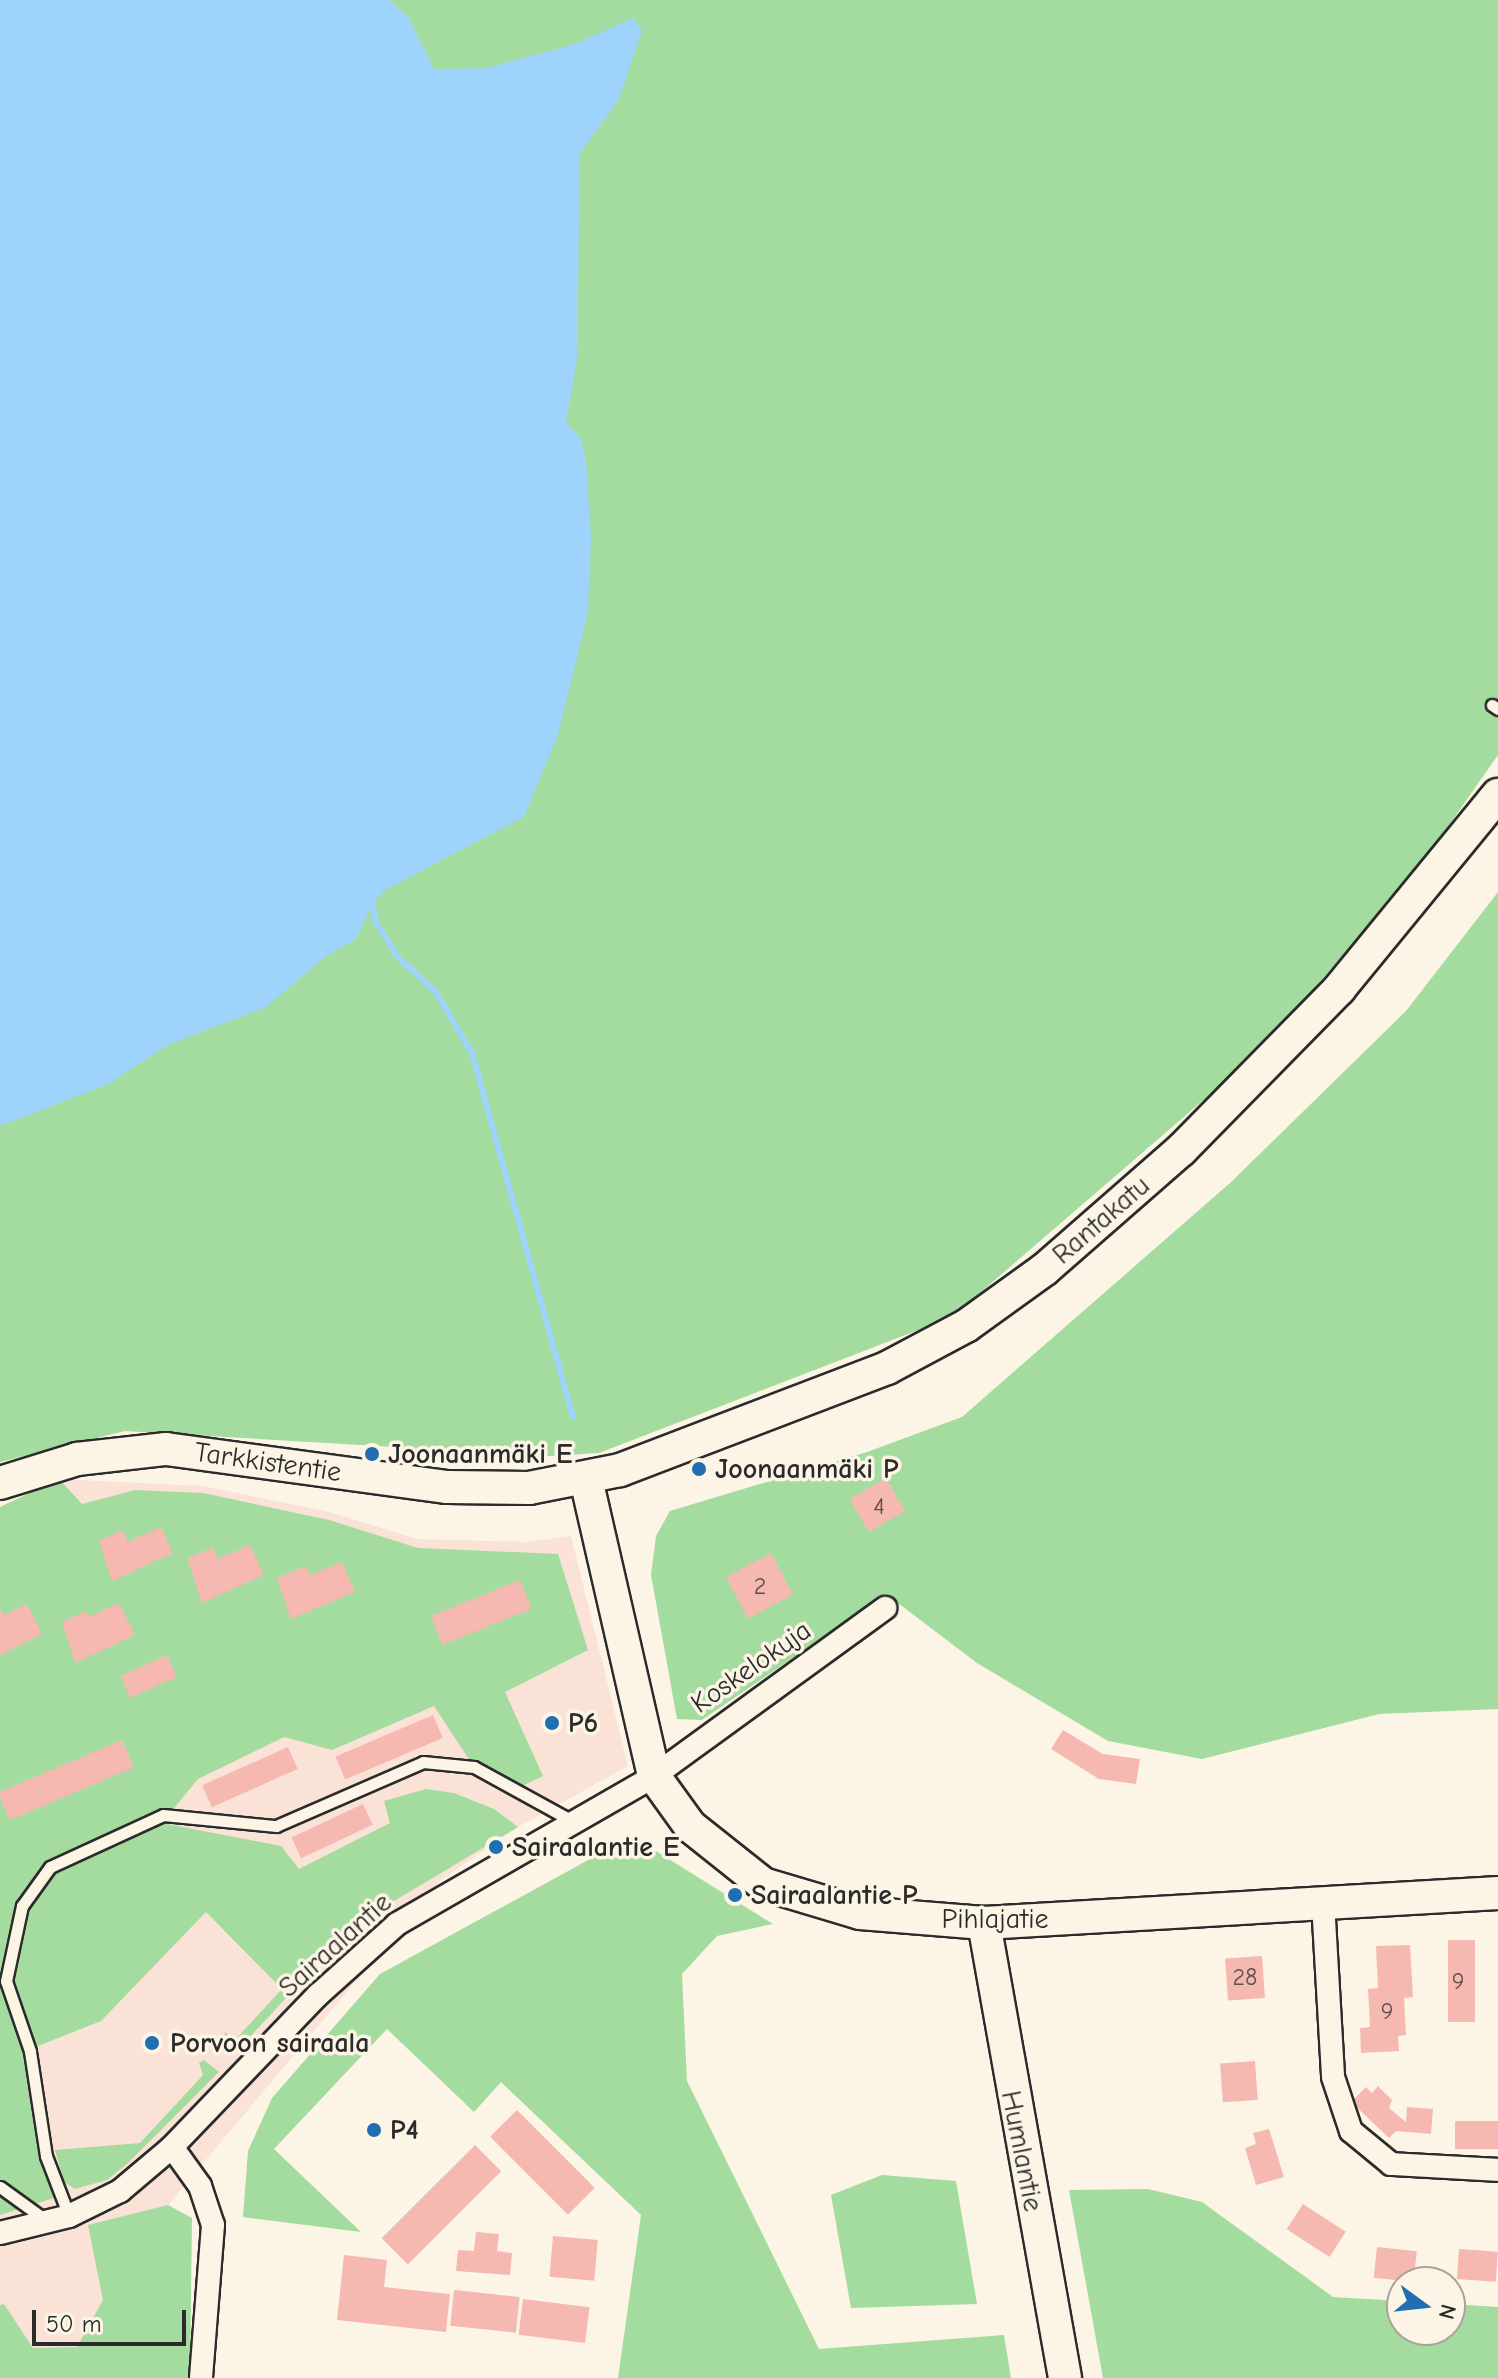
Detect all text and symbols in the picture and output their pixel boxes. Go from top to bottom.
street label: Rantakatu [1046,1169,1156,1271]
street label: Tarkkistentie [192,1435,344,1489]
place label: Joonaanmäki E [388,1437,573,1471]
marker: Joonaanmäki E [363,1445,381,1463]
place label: Joonaanmäki P [715,1452,898,1486]
marker: Joonaanmäki P [690,1460,708,1478]
house number: 4 [873,1493,885,1521]
house number: 2 [754,1573,766,1601]
street label: Koskelokuja [685,1613,817,1721]
place label: P6 [568,1706,598,1740]
marker: P6 [543,1714,561,1732]
place label: Sairaalantie E [512,1830,680,1864]
marker: Sairaalantie E [487,1838,505,1856]
place label: Sairaalantie P [751,1878,917,1912]
street label: Sairaalantie [272,1886,398,2004]
marker: Sairaalantie P [726,1886,744,1904]
street label: Pihlajatie [941,1902,1049,1936]
house number: 28 [1233,1964,1257,1992]
house number: 9 [1452,1968,1464,1996]
house number: 9 [1381,1998,1393,2026]
place label: Porvoon sairaala [170,2026,369,2060]
marker: Porvoon sairaala [141,2032,163,2054]
street label: Humlantie [994,2088,1050,2214]
place label: P4 [390,2113,419,2147]
marker: P4 [365,2121,383,2139]
north arrow [1386,2266,1466,2346]
scale bar [36,2294,190,2344]
text: N [1433,2301,1462,2322]
text: 50 m [46,2310,102,2338]

